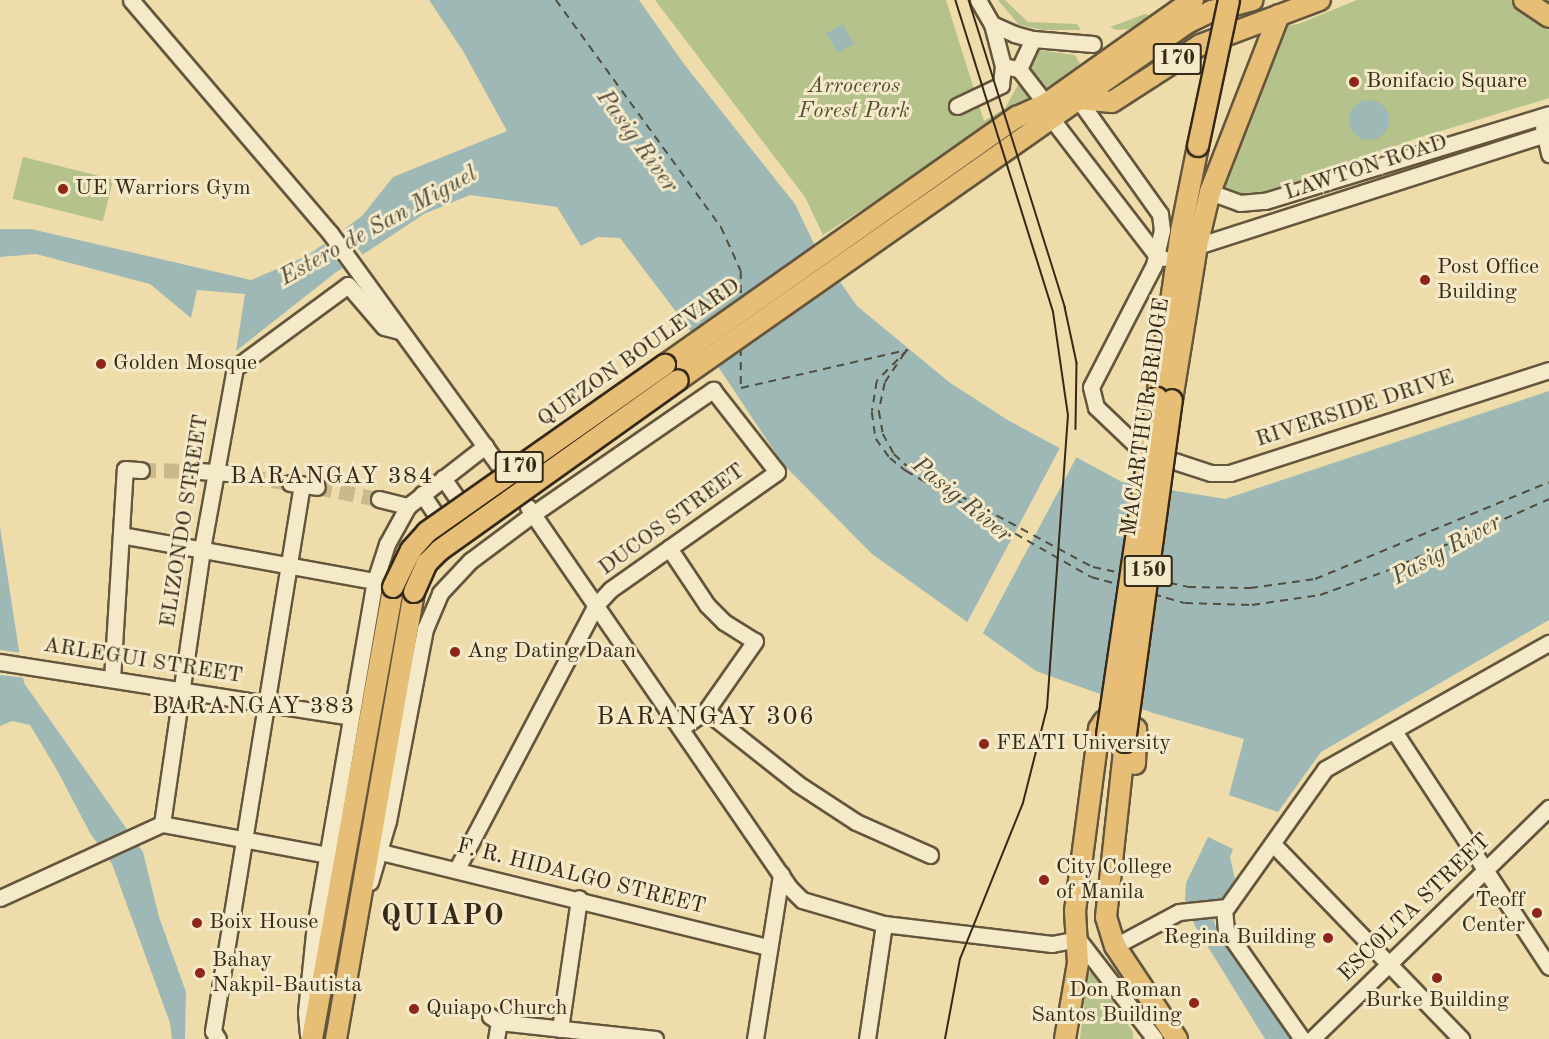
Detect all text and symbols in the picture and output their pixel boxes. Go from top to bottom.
road number: 170 [1152,41,1202,77]
place label: Bonifacio Square [1366,69,1527,95]
park label: Arroceros Forest Park [798,73,910,124]
marker: Bonifacio Square [1347,75,1361,89]
water label: Pasig River [589,85,683,199]
street label: LAWTON ROAD [1281,129,1451,207]
water label: Estero de San Miguel [275,161,483,293]
place label: UE Warriors Gym [75,176,251,202]
marker: UE Warriors Gym [56,182,70,196]
place label: Post Office Building [1437,254,1539,306]
street label: QUEZON BOULEVARD [533,273,745,433]
marker: Post Office Building [1418,273,1432,287]
street label: MACARTHUR BRIDGE [1116,296,1176,538]
place label: Golden Mosque [113,351,257,377]
marker: Golden Mosque [94,357,108,371]
street label: RIVERSIDE DRIVE [1253,364,1457,454]
street label: ELIZONDO STREET [155,413,215,629]
road number: 170 [494,449,544,485]
water label: Pasig River [905,452,1017,550]
street label: DUCOS STREET [594,458,750,582]
district label: BARANGAY 384 [230,464,434,492]
water label: Pasig River [1387,509,1507,593]
road number: 150 [1122,553,1174,589]
street label: ARLEGUI STREET [41,632,245,690]
place label: Ang Dating Daan [467,639,636,665]
marker: Ang Dating Daan [448,645,462,659]
district label: BARANGAY 383 [152,694,356,722]
district label: BARANGAY 306 [596,702,816,734]
place label: FEATI University [996,731,1171,757]
marker: FEATI University [977,737,991,751]
street label: ESCOLTA STREET [1333,828,1497,988]
street label: F. R. HIDALGO STREET [454,833,708,921]
place label: City College of Manila [1056,854,1172,906]
marker: City College of Manila [1037,873,1051,887]
place label: Teoff Center [1461,887,1525,938]
district label: QUIAPO [381,900,505,934]
marker: Teoff Center [1530,906,1544,920]
place label: Boix House [209,910,318,936]
marker: Boix House [190,916,204,930]
place label: Regina Building [1163,925,1316,951]
marker: Regina Building [1321,931,1335,945]
place label: Bahay Nakpil-Bautista [212,947,362,998]
marker: Bahay Nakpil-Bautista [193,966,207,980]
marker: Burke Building [1430,971,1444,985]
place label: Don Roman Santos Building [1031,977,1182,1028]
place label: Burke Building [1365,988,1509,1014]
place label: Quiapo Church [426,996,567,1022]
marker: Don Roman Santos Building [1187,996,1201,1010]
marker: Quiapo Church [407,1002,421,1016]

